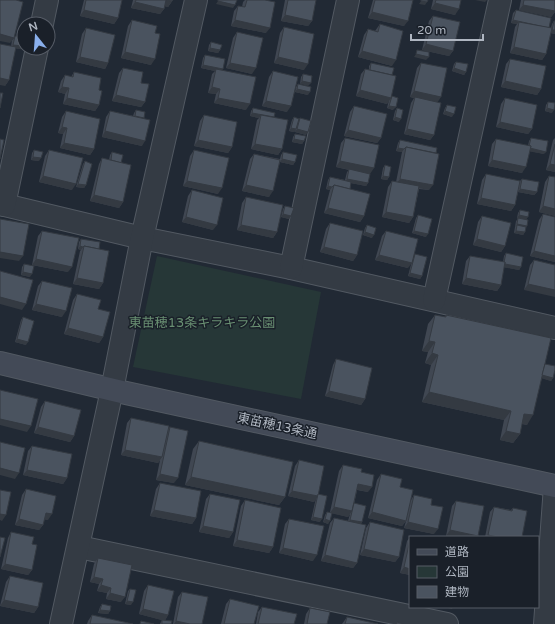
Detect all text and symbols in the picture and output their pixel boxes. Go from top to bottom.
north arrow [16,16,56,56]
scale bar [411,16,483,42]
text: N [27,19,39,34]
text: 20 m [417,23,446,37]
park label: 東苗穂13条キラキラ公園 [129,315,275,331]
street label: 東苗穂13条通 [236,410,318,442]
legend [409,536,539,608]
text: 道路 [445,545,469,559]
text: 公園 [445,565,469,579]
text: 建物 [445,585,469,599]

